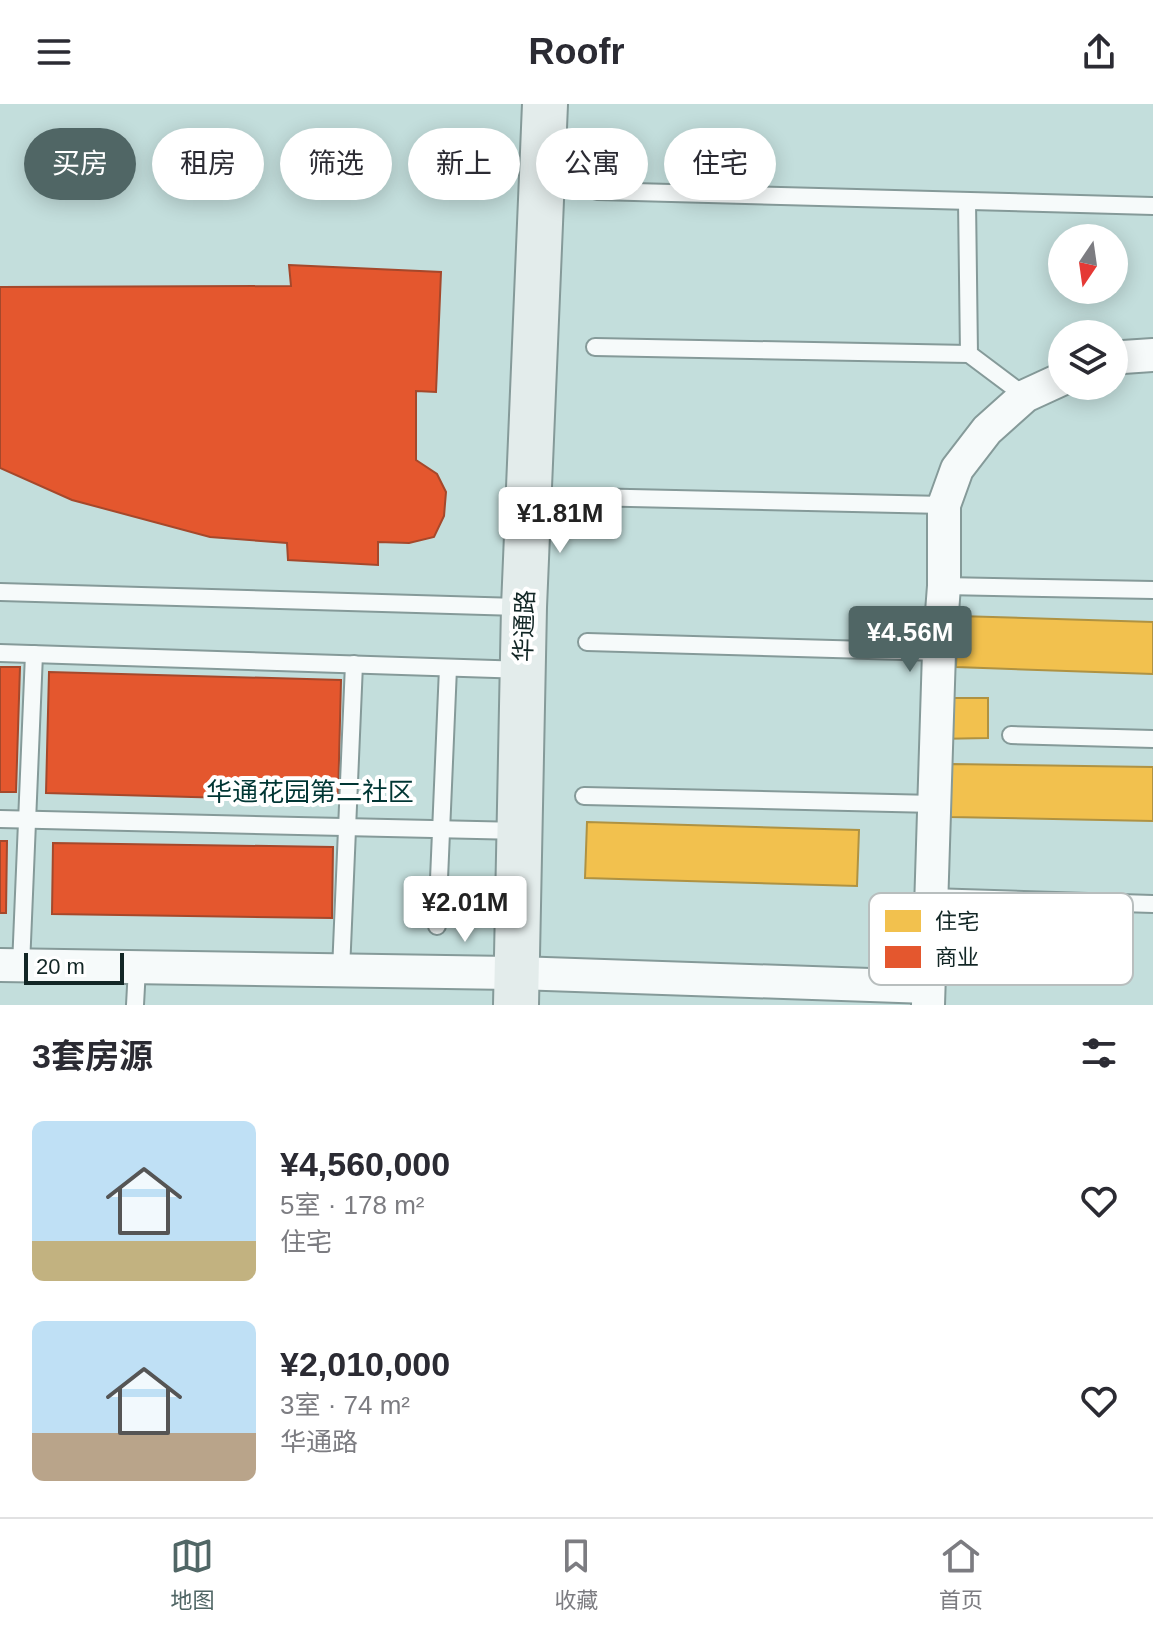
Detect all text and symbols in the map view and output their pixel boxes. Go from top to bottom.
icon: menu [32,30,76,74]
icon: share [1077,30,1121,74]
text: Roofr [529,31,624,72]
chip: 买房 [24,128,136,200]
chip: 租房 [152,128,264,200]
chip: 筛选 [280,128,392,200]
chip: 新上 [408,128,520,200]
chip: 公寓 [536,128,648,200]
chip: 住宅 [664,128,776,200]
north arrow [1048,224,1128,304]
map controls [1048,224,1128,400]
button: layers [1048,320,1128,400]
pin: ¥1.81M [495,487,625,555]
text: ¥1.81M [517,498,603,528]
street label: 华通路 [509,590,539,662]
pin: ¥4.56M [845,606,975,674]
text: ¥4.56M [867,617,953,647]
district label: 华通花园第二社区 [206,777,414,807]
pin: ¥2.01M [400,876,530,944]
text: ¥2.01M [422,887,508,917]
legend [869,893,1133,985]
text: 住宅 [935,909,979,934]
text: 商业 [935,945,979,970]
scale bar [24,949,124,985]
text: 20 m [36,954,85,979]
icon: filters [1077,1031,1121,1075]
text: 3套房源 [32,1037,153,1075]
text: ¥4,560,000 [280,1145,450,1183]
icon: home [96,1153,192,1249]
icon: heart [1077,1179,1121,1223]
text: 5室 · 178 m² [280,1190,425,1220]
text: 住宅 [280,1227,332,1257]
text: ¥2,010,000 [280,1345,450,1383]
icon: home [96,1353,192,1449]
icon: heart [1077,1379,1121,1423]
text: 3室 · 74 m² [280,1390,410,1420]
text: 华通路 [280,1427,358,1457]
tab: 地图 [170,1534,214,1614]
tab: 收藏 [554,1534,599,1614]
tab: 首页 [939,1534,983,1614]

